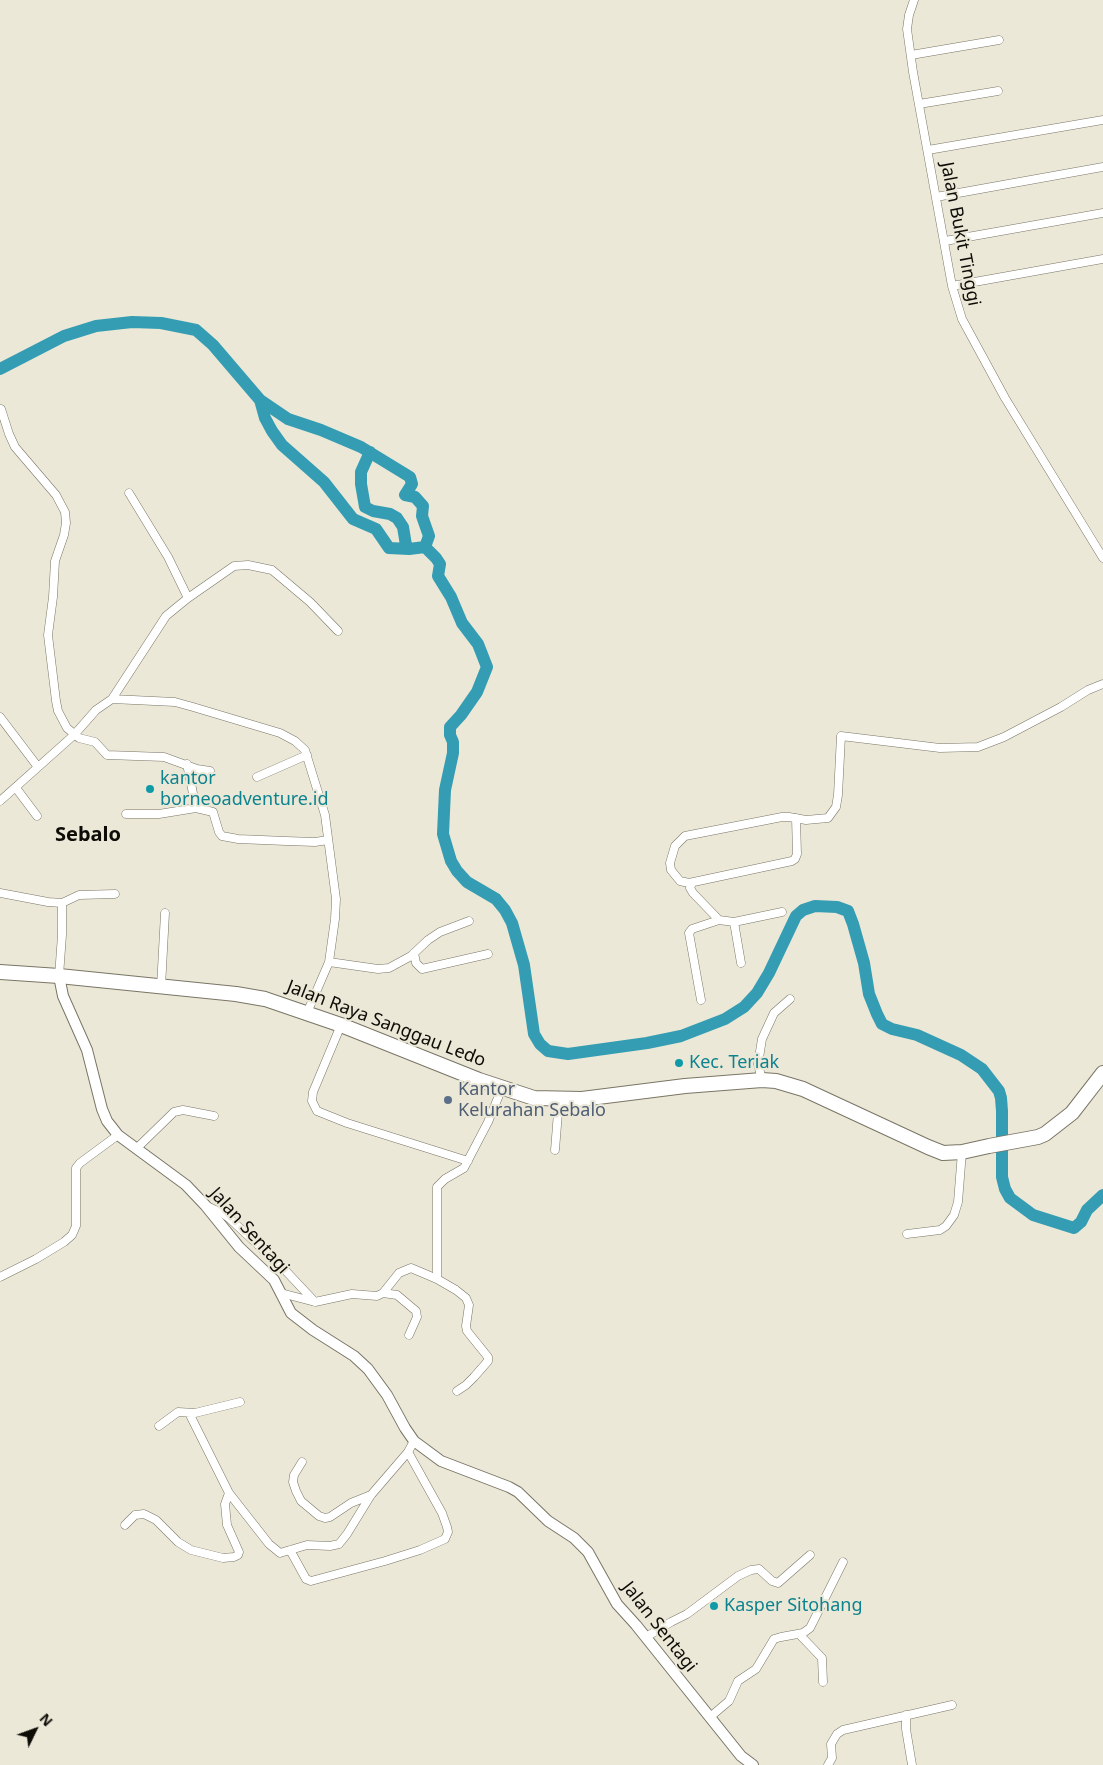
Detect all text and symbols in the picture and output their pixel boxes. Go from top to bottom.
street label: Jalan Bukit Tinggi [935,160,985,308]
place label: kantor borneoadventure.id [160,768,329,811]
marker: kantor borneoadventure.id [144,783,156,795]
district label: Sebalo [55,823,121,847]
street label: Jalan Raya Sanggau Ledo [283,976,489,1072]
place label: Kec. Teriak [689,1052,779,1074]
marker: Kec. Teriak [673,1057,685,1069]
place label: Kantor Kelurahan Sebalo [458,1079,606,1122]
marker: Kantor Kelurahan Sebalo [442,1094,454,1106]
street label: Jalan Sentagi [204,1183,294,1279]
street label: Jalan Sentagi [617,1577,701,1677]
place label: Kasper Sitohang [724,1595,863,1617]
marker: Kasper Sitohang [708,1600,720,1612]
north arrow [10,1705,60,1755]
text: N [36,1709,57,1730]

